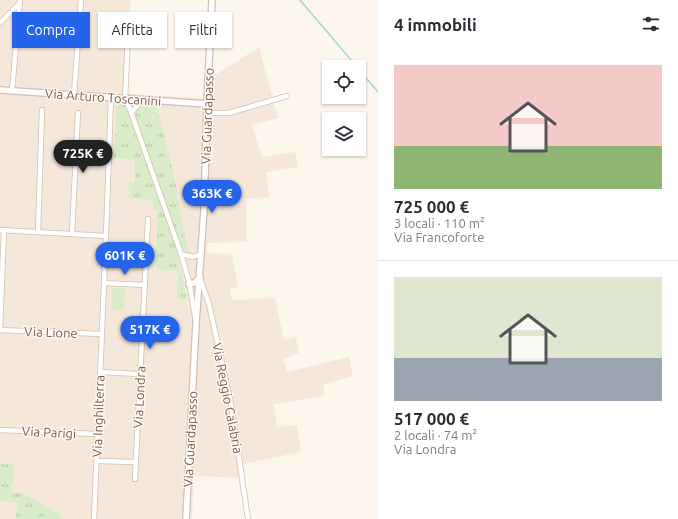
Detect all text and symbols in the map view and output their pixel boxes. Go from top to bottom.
chip: Compra [12,12,90,48]
chip: Affitta [98,12,167,48]
chip: Filtri [175,12,232,48]
icon: filters [640,13,662,35]
text: 4 immobili [394,15,477,34]
map controls [322,60,366,156]
button: locate [322,60,366,104]
street label: Via Guardapasso [198,67,216,165]
street label: Via Arturo Toscanini [44,86,162,108]
icon: home [492,91,564,163]
button: layers [322,112,366,156]
pin: 725K € [50,140,116,174]
text: 725K € [62,146,104,160]
pin: 363K € [179,180,245,214]
text: 363K € [191,186,233,200]
text: 725 000 € [394,197,469,216]
text: 3 locali · 110 m² [394,216,485,230]
text: Via Francoforte [394,230,484,244]
pin: 601K € [92,242,158,276]
text: 601K € [104,248,146,262]
icon: home [492,303,564,375]
pin: 517K € [117,316,183,350]
text: 517K € [129,322,171,336]
street label: Via Lione [24,324,78,340]
street label: Via Reggio Calabria [210,341,246,455]
street label: Via Londra [130,366,148,428]
street label: Via Inghilterra [90,375,106,457]
street label: Via Guardapasso [180,390,200,488]
text: 517 000 € [394,409,469,428]
street label: Via Parigi [21,424,77,440]
text: 2 locali · 74 m² [394,428,477,442]
text: Via Londra [394,442,456,456]

